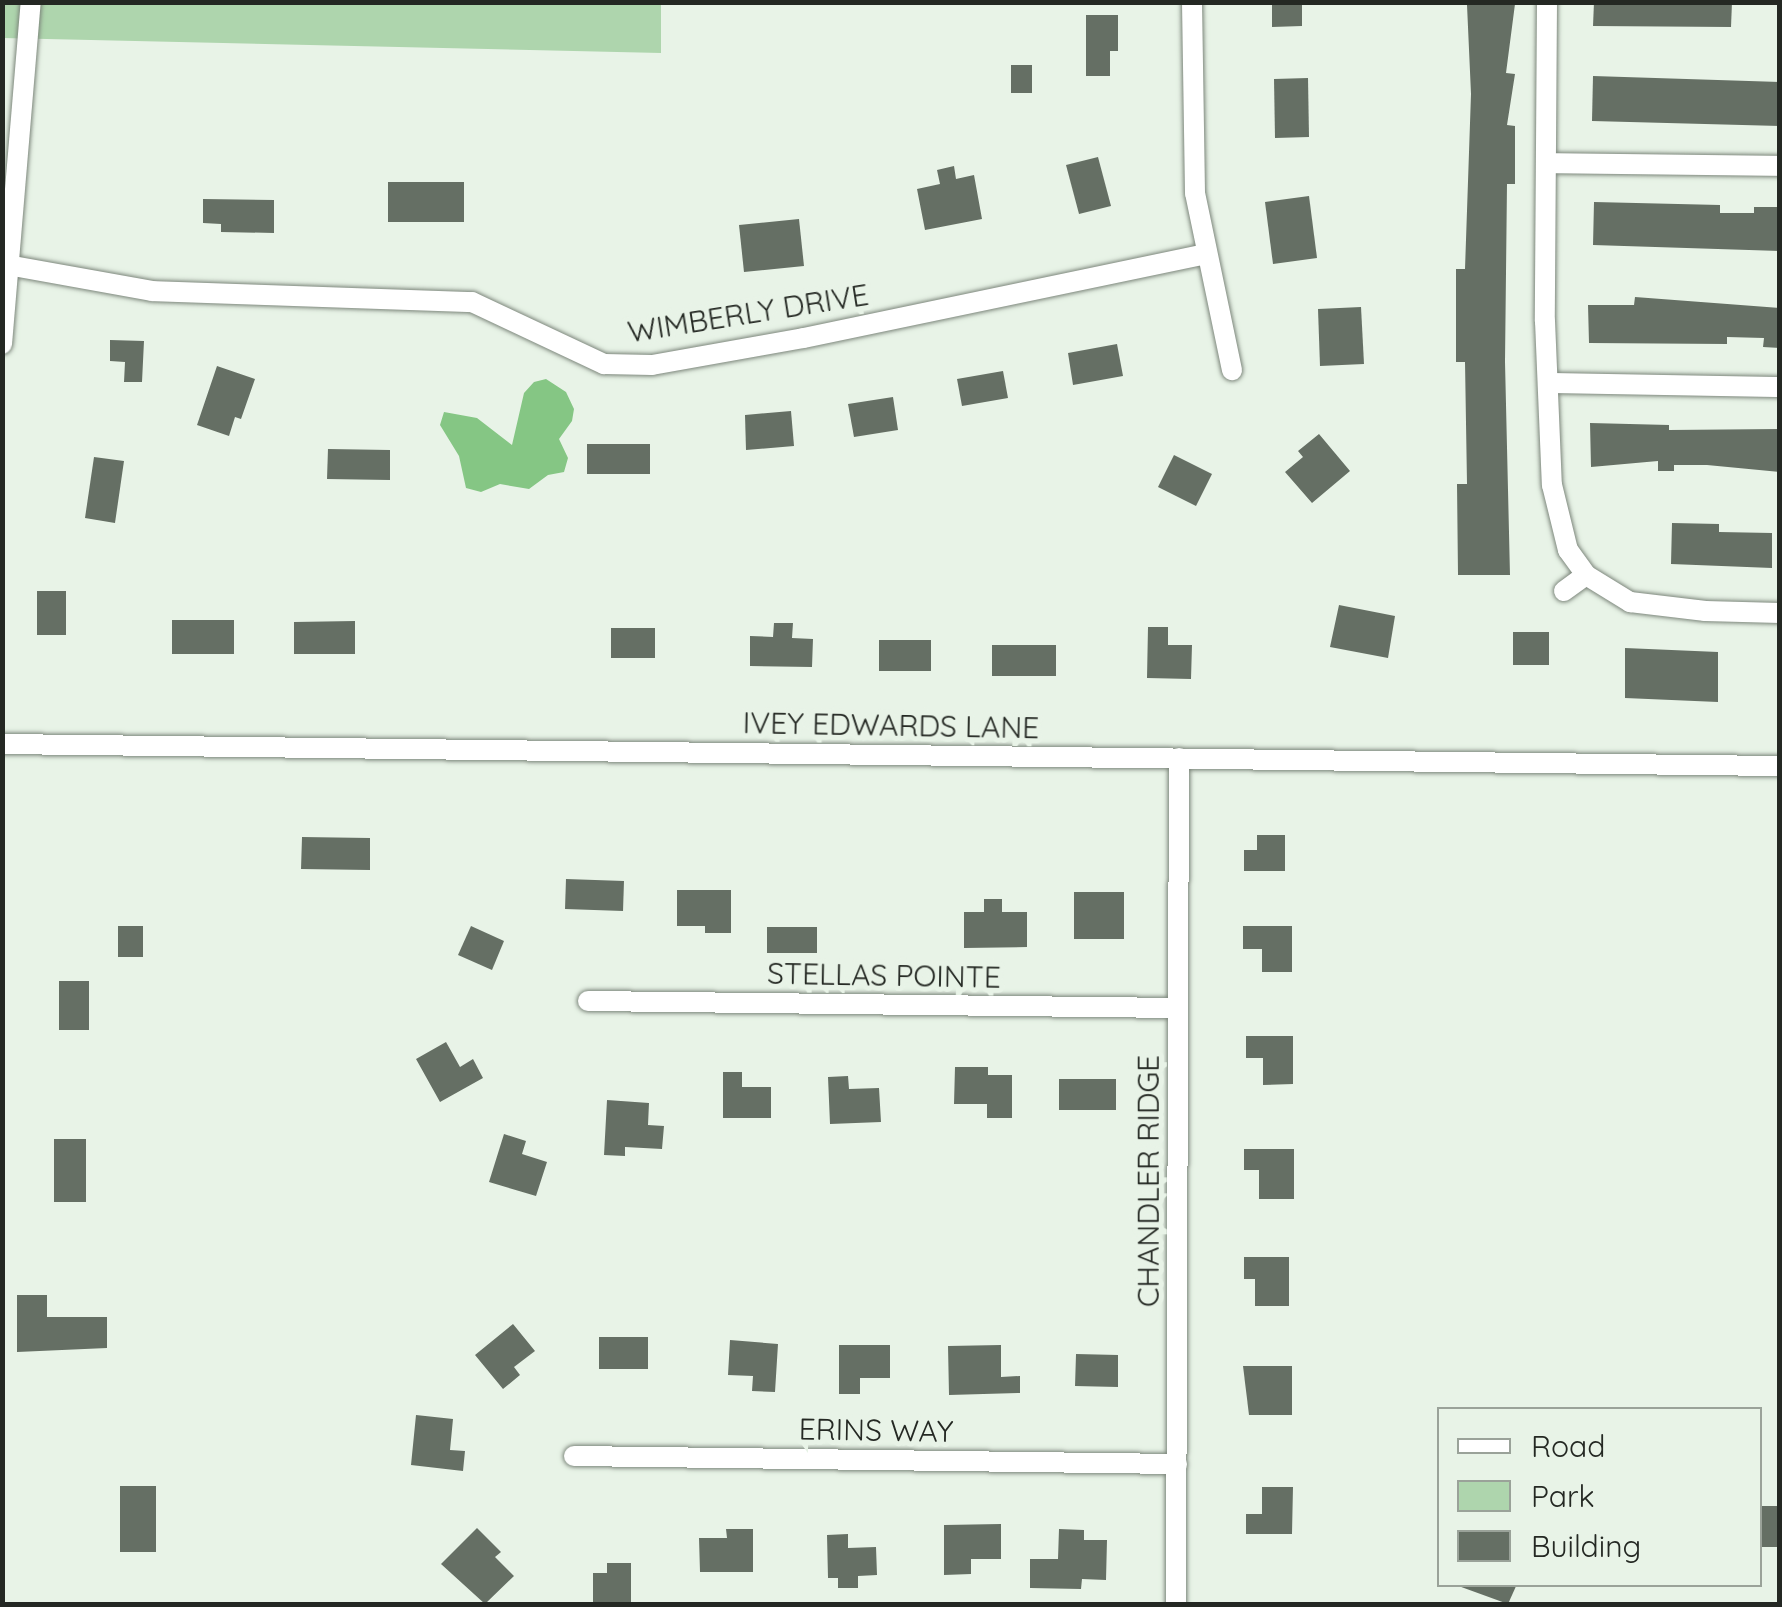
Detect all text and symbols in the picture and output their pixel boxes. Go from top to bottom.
street label: WIMBERLY DRIVE [625,276,871,350]
street label: IVEY EDWARDS LANE [742,704,1040,746]
street label: STELLAS POINTE [767,955,1001,995]
street label: CHANDLER RIDGE [1130,1055,1166,1307]
legend [1437,1407,1762,1587]
street label: ERINS WAY [798,1411,954,1449]
text: Road [1531,1427,1605,1465]
text: Park [1531,1477,1595,1515]
text: Building [1531,1527,1641,1565]

